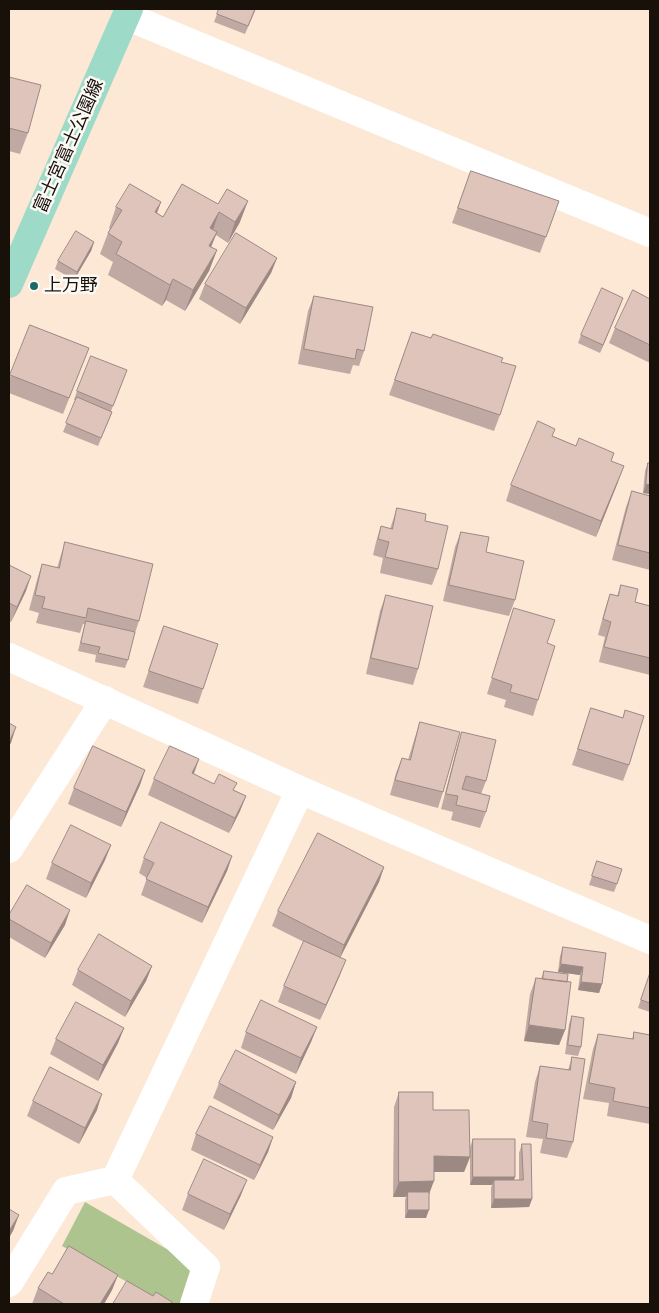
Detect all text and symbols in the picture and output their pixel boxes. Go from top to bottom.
street label: 富士宮富士公園線 [30,76,108,216]
place label: 上万野 [44,275,98,297]
marker: 上万野 [28,280,40,292]

